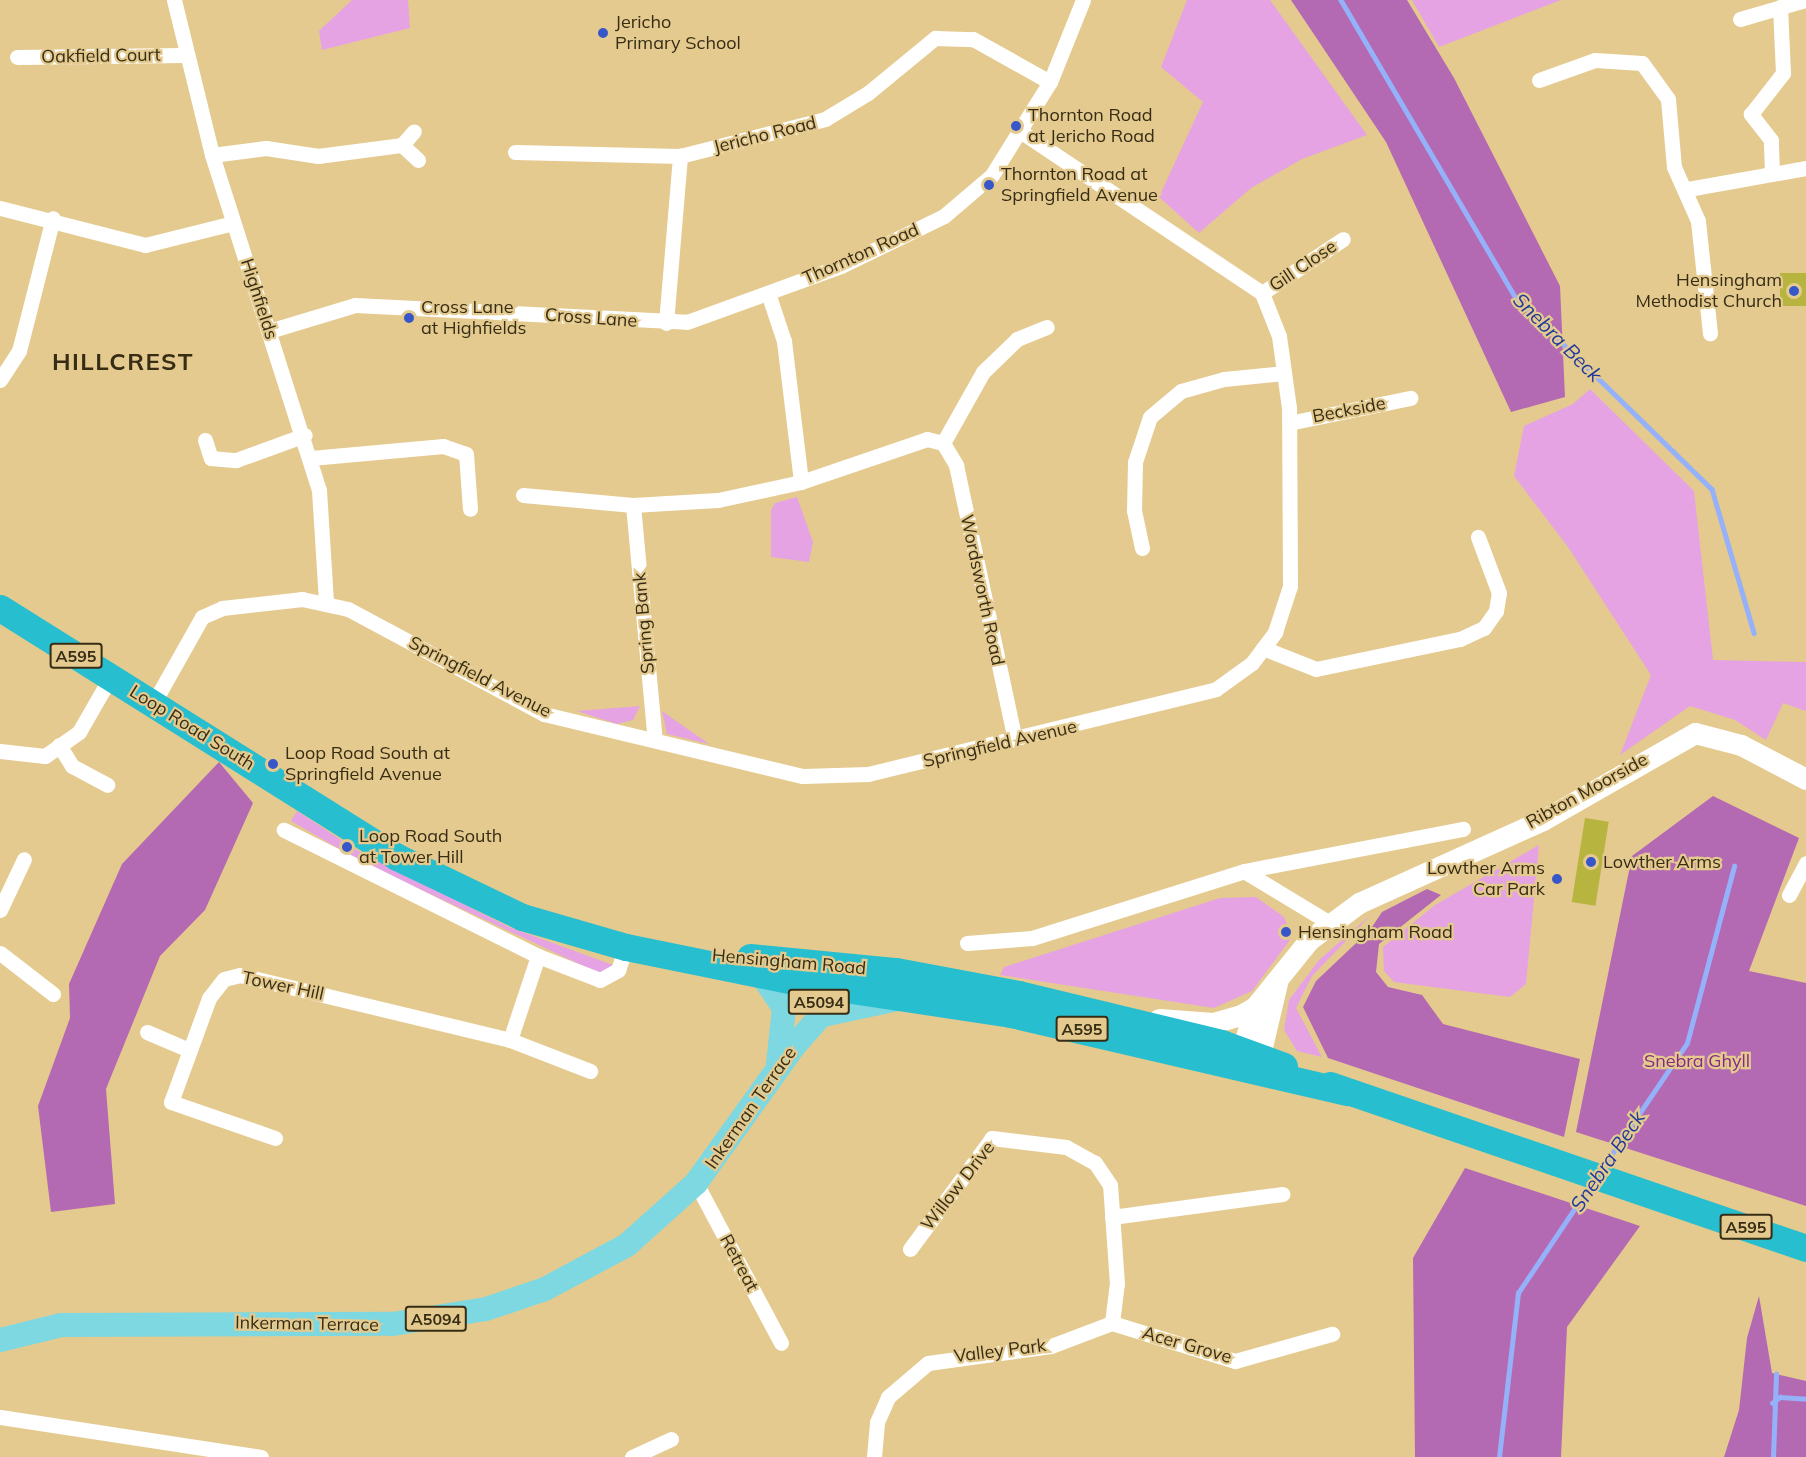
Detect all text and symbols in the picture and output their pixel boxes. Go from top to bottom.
place label: Jericho Primary School [615,12,741,54]
marker: Jericho Primary School [596,26,610,40]
street label: Oakfield Court [41,44,161,68]
place label: Thornton Road at Jericho Road [1028,105,1155,148]
street label: Jericho Road [711,112,819,158]
marker: Thornton Road at Jericho Road [1009,119,1023,133]
place label: Thornton Road at Springfield Avenue [1001,164,1158,207]
marker: Thornton Road at Springfield Avenue [982,178,996,192]
street label: Thornton Road [800,219,922,289]
street label: Gill Close [1265,236,1341,296]
street label: Highfields [236,256,282,342]
place label: Hensingham Methodist Church [1636,270,1782,312]
marker: Hensingham Methodist Church [1787,284,1801,298]
water label: Snebra Beck [1508,287,1608,387]
place label: Cross Lane at Highfields [421,297,526,340]
street label: Cross Lane [544,304,638,332]
marker: Cross Lane at Highfields [402,311,416,325]
district label: HILLCREST [52,348,194,376]
street label: Beckside [1311,392,1387,428]
street label: Wordsworth Road [955,513,1009,667]
street label: Spring Bank [629,571,659,675]
street label: Springfield Avenue [405,632,555,722]
road number: A595 [49,643,103,669]
street label: Loop Road South [126,681,258,775]
street label: Springfield Avenue [921,716,1079,772]
place label: Loop Road South at Springfield Avenue [285,743,450,786]
street label: Ribton Moorside [1523,749,1651,833]
marker: Loop Road South at Springfield Avenue [266,757,280,771]
place label: Loop Road South at Tower Hill [359,826,502,868]
marker: Loop Road South at Tower Hill [340,840,354,854]
place label: Lowther Arms [1603,851,1721,873]
marker: Lowther Arms [1584,855,1598,869]
place label: Lowther Arms Car Park [1427,858,1545,900]
marker: Lowther Arms Car Park [1550,872,1564,886]
place label: Hensingham Road [1298,921,1453,943]
marker: Hensingham Road [1279,925,1293,939]
street label: Hensingham Road [711,944,867,980]
street label: Tower Hill [240,967,326,1005]
road number: A5094 [788,989,850,1015]
road number: A595 [1055,1016,1109,1042]
street label: Inkerman Terrace [701,1043,801,1173]
park label: Snebra Ghyll [1644,1050,1750,1072]
water label: Snebra Beck [1565,1106,1649,1216]
street label: Willow Drive [917,1137,999,1235]
road number: A595 [1719,1214,1773,1240]
street label: Retreat [715,1231,763,1295]
road number: A5094 [404,1306,468,1332]
street label: Inkerman Terrace [235,1312,379,1336]
street label: Acer Grove [1140,1322,1234,1368]
street label: Valley Park [953,1335,1047,1367]

